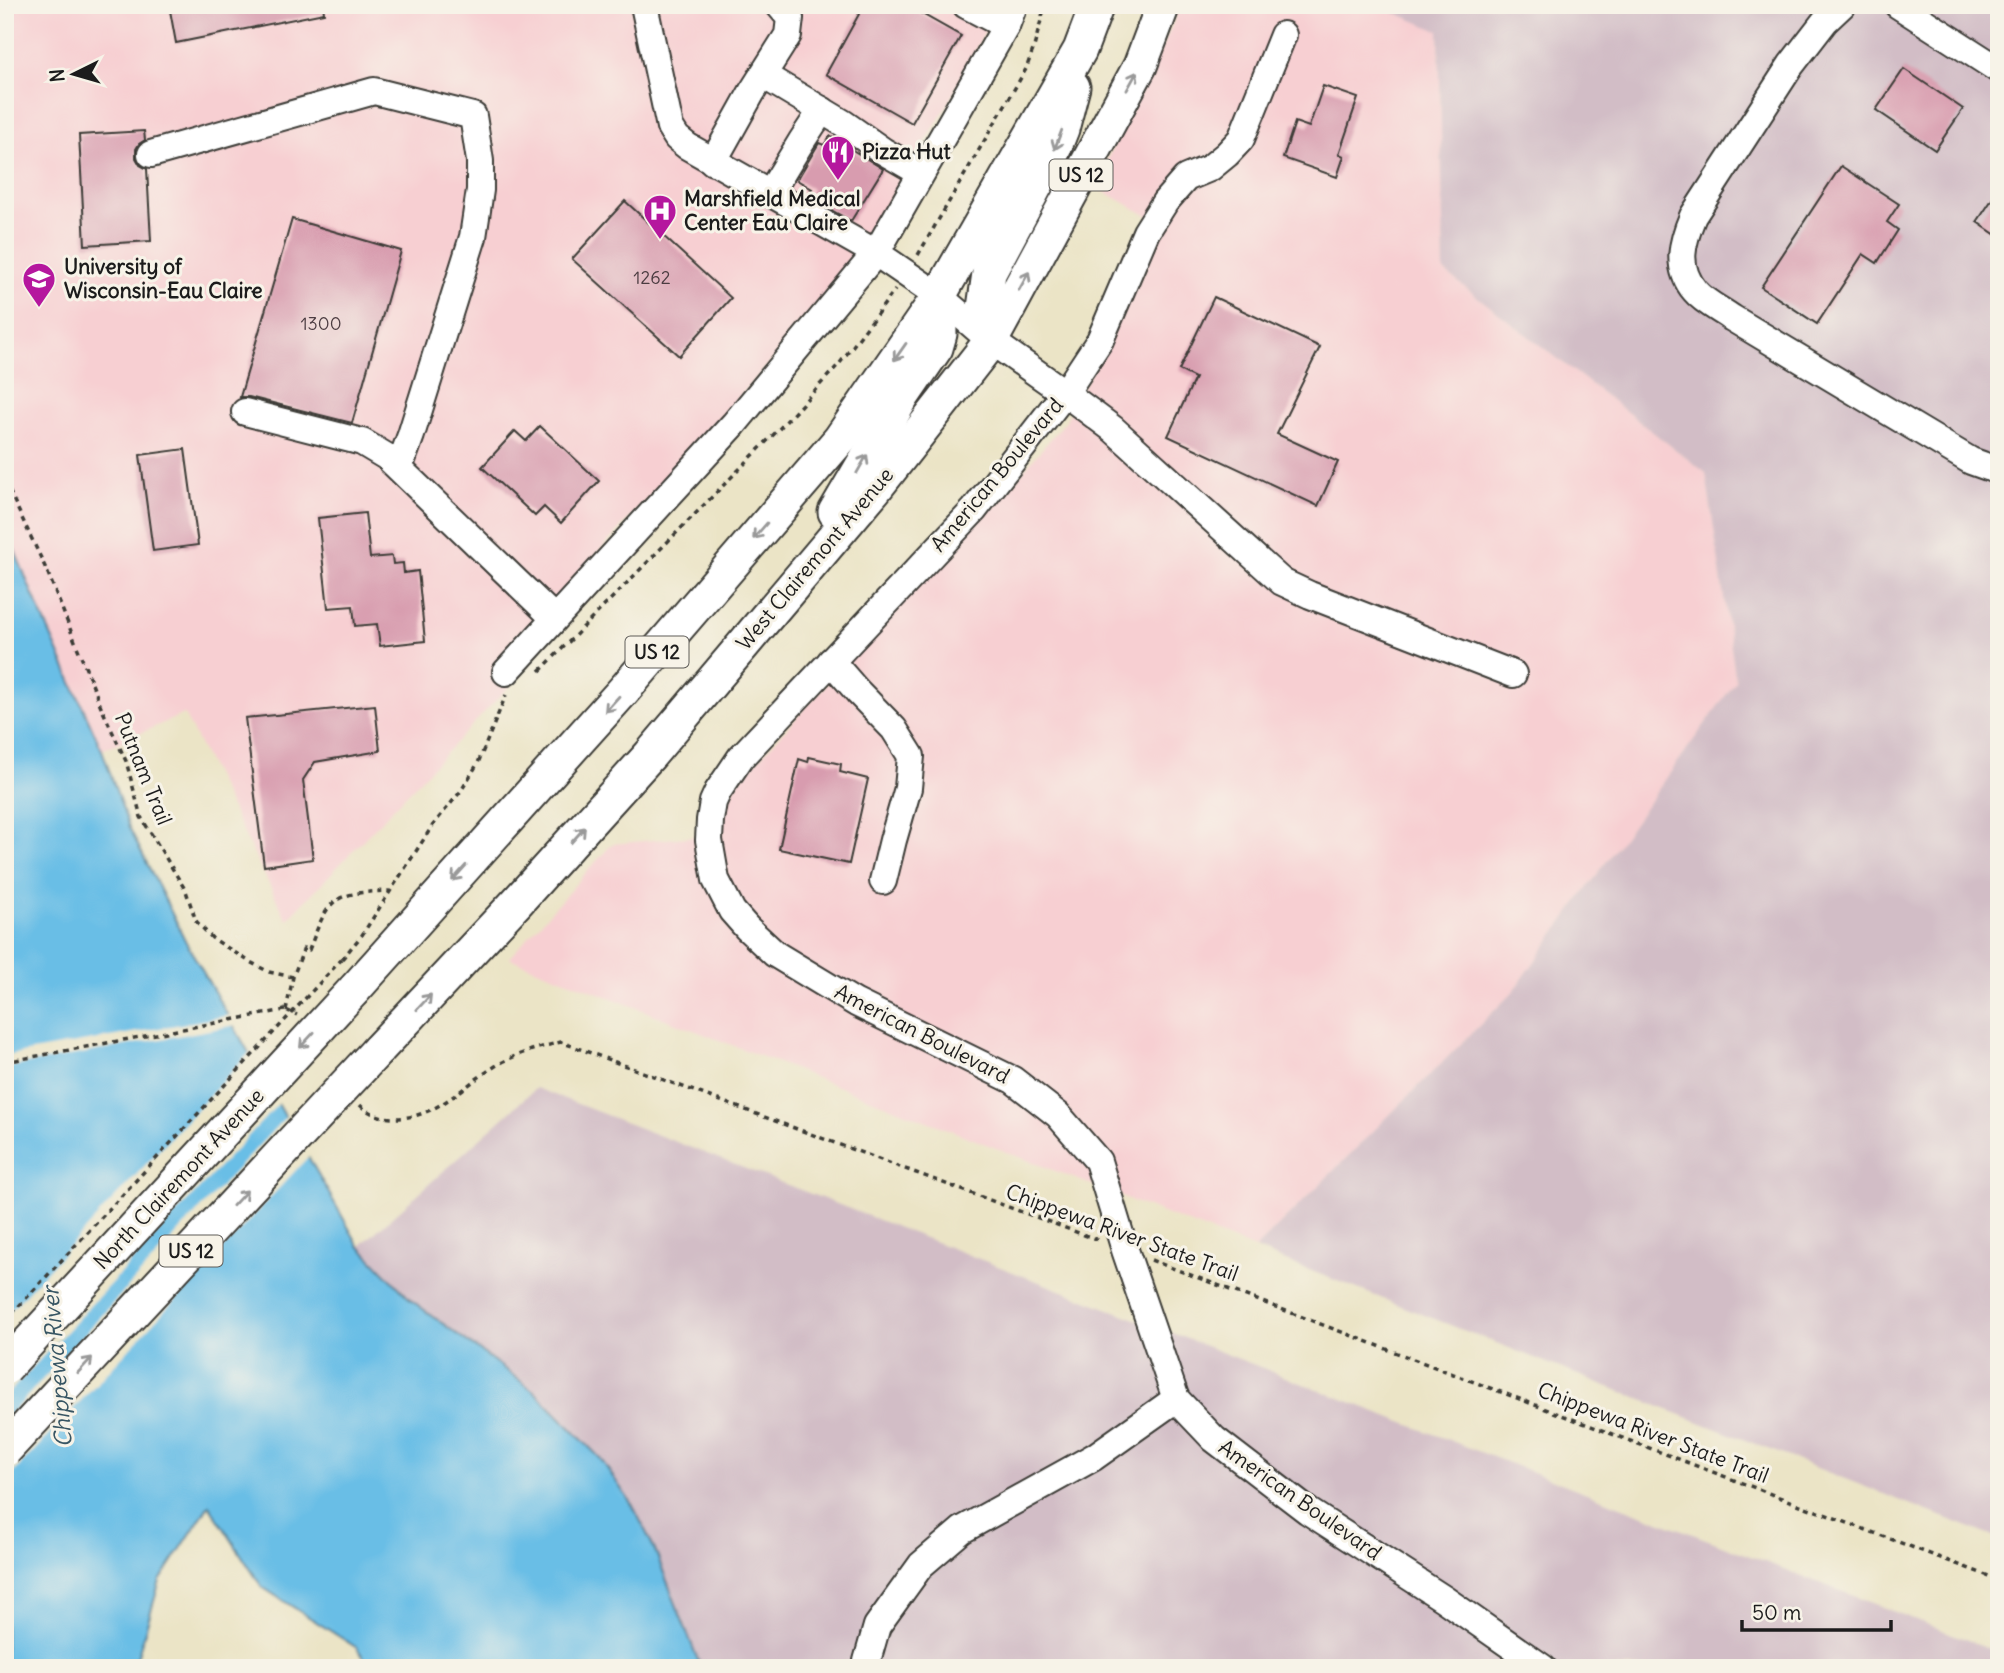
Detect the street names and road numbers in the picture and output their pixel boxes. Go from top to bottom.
road number: US 12 [1050,160,1112,190]
street label: American Boulevard [924,392,1069,557]
street label: West Clairemont Avenue [730,462,899,656]
road number: US 12 [626,636,688,667]
street label: Putnam Trail [109,709,178,829]
street label: American Boulevard [830,978,1014,1089]
street label: North Clairemont Avenue [88,1082,270,1275]
street label: Chippewa River State Trail [1002,1178,1242,1287]
road number: US 12 [160,1236,222,1266]
street label: Chippewa River State Trail [1534,1376,1773,1489]
street label: American Boulevard [1214,1433,1387,1566]

